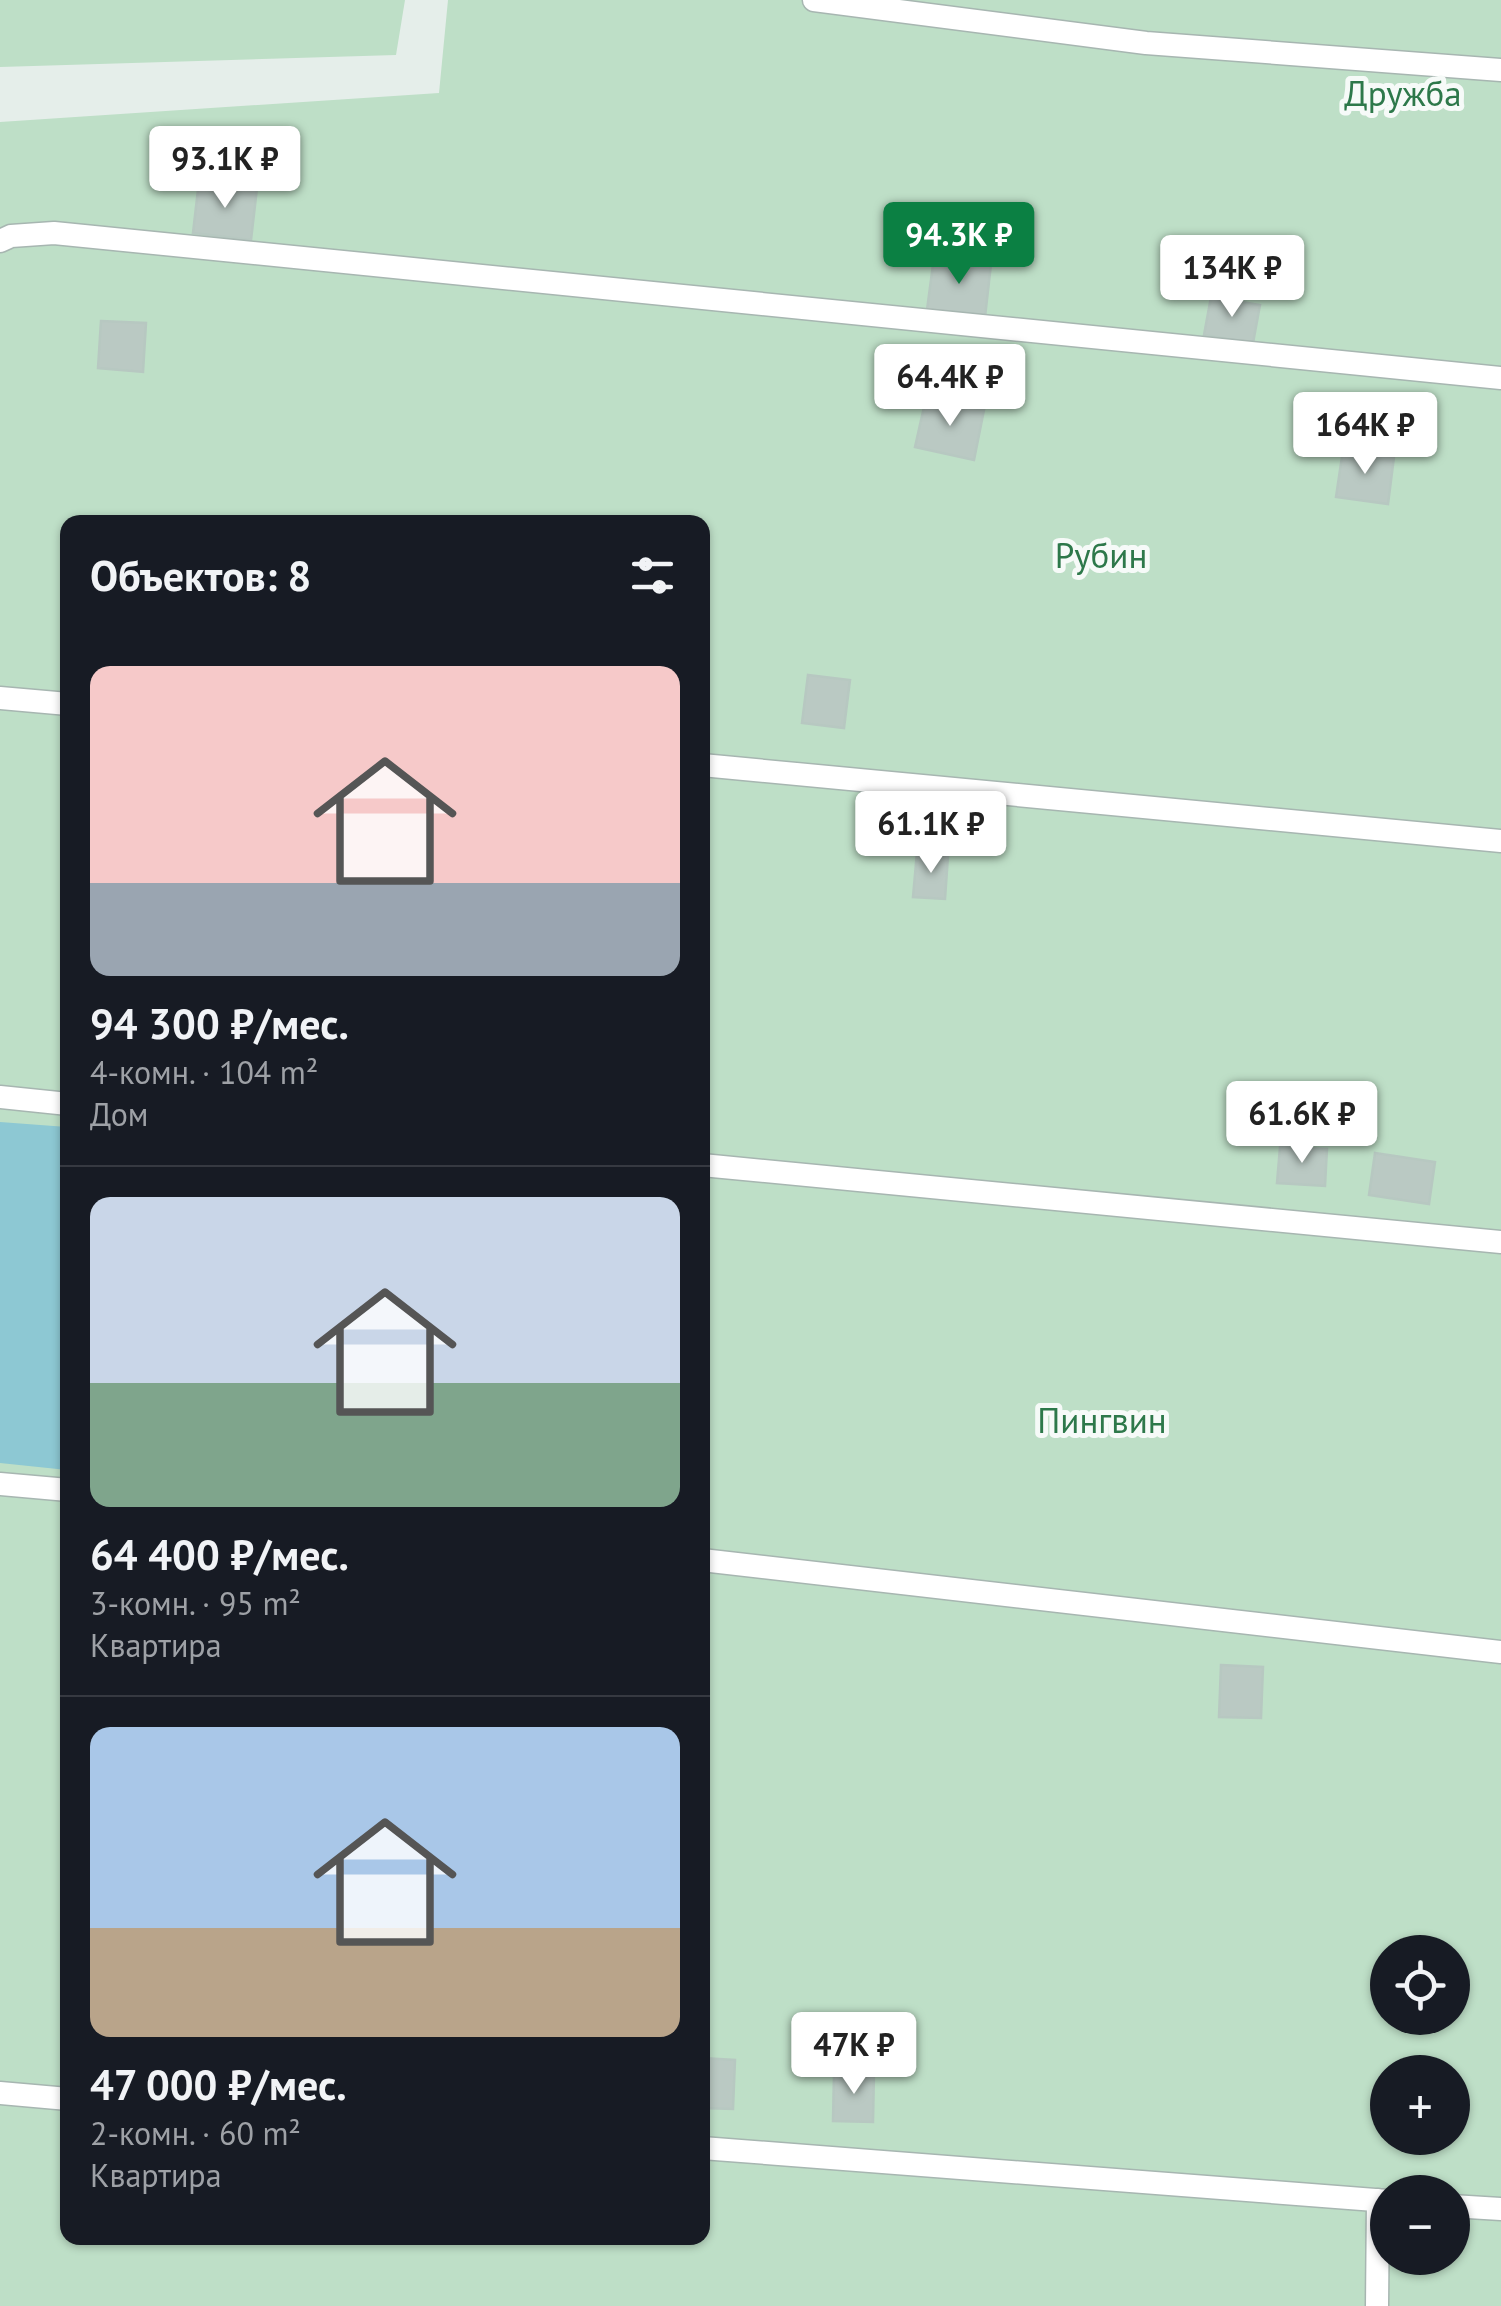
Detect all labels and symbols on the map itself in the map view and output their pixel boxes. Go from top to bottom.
park label: Дружба [1344,70,1462,116]
pin: 93.1K ₽ [133,126,317,211]
pin: 94.3K ₽ [867,202,1051,287]
pin: 134K ₽ [1151,235,1313,320]
pin: 64.4K ₽ [858,344,1042,429]
pin: 164K ₽ [1284,392,1446,477]
park label: Рубин [1055,532,1147,578]
pin: 61.1K ₽ [839,791,1023,876]
pin: 61.6K ₽ [1210,1081,1394,1166]
park label: Пингвин [1037,1397,1167,1443]
pin: 47K ₽ [784,2012,924,2097]

